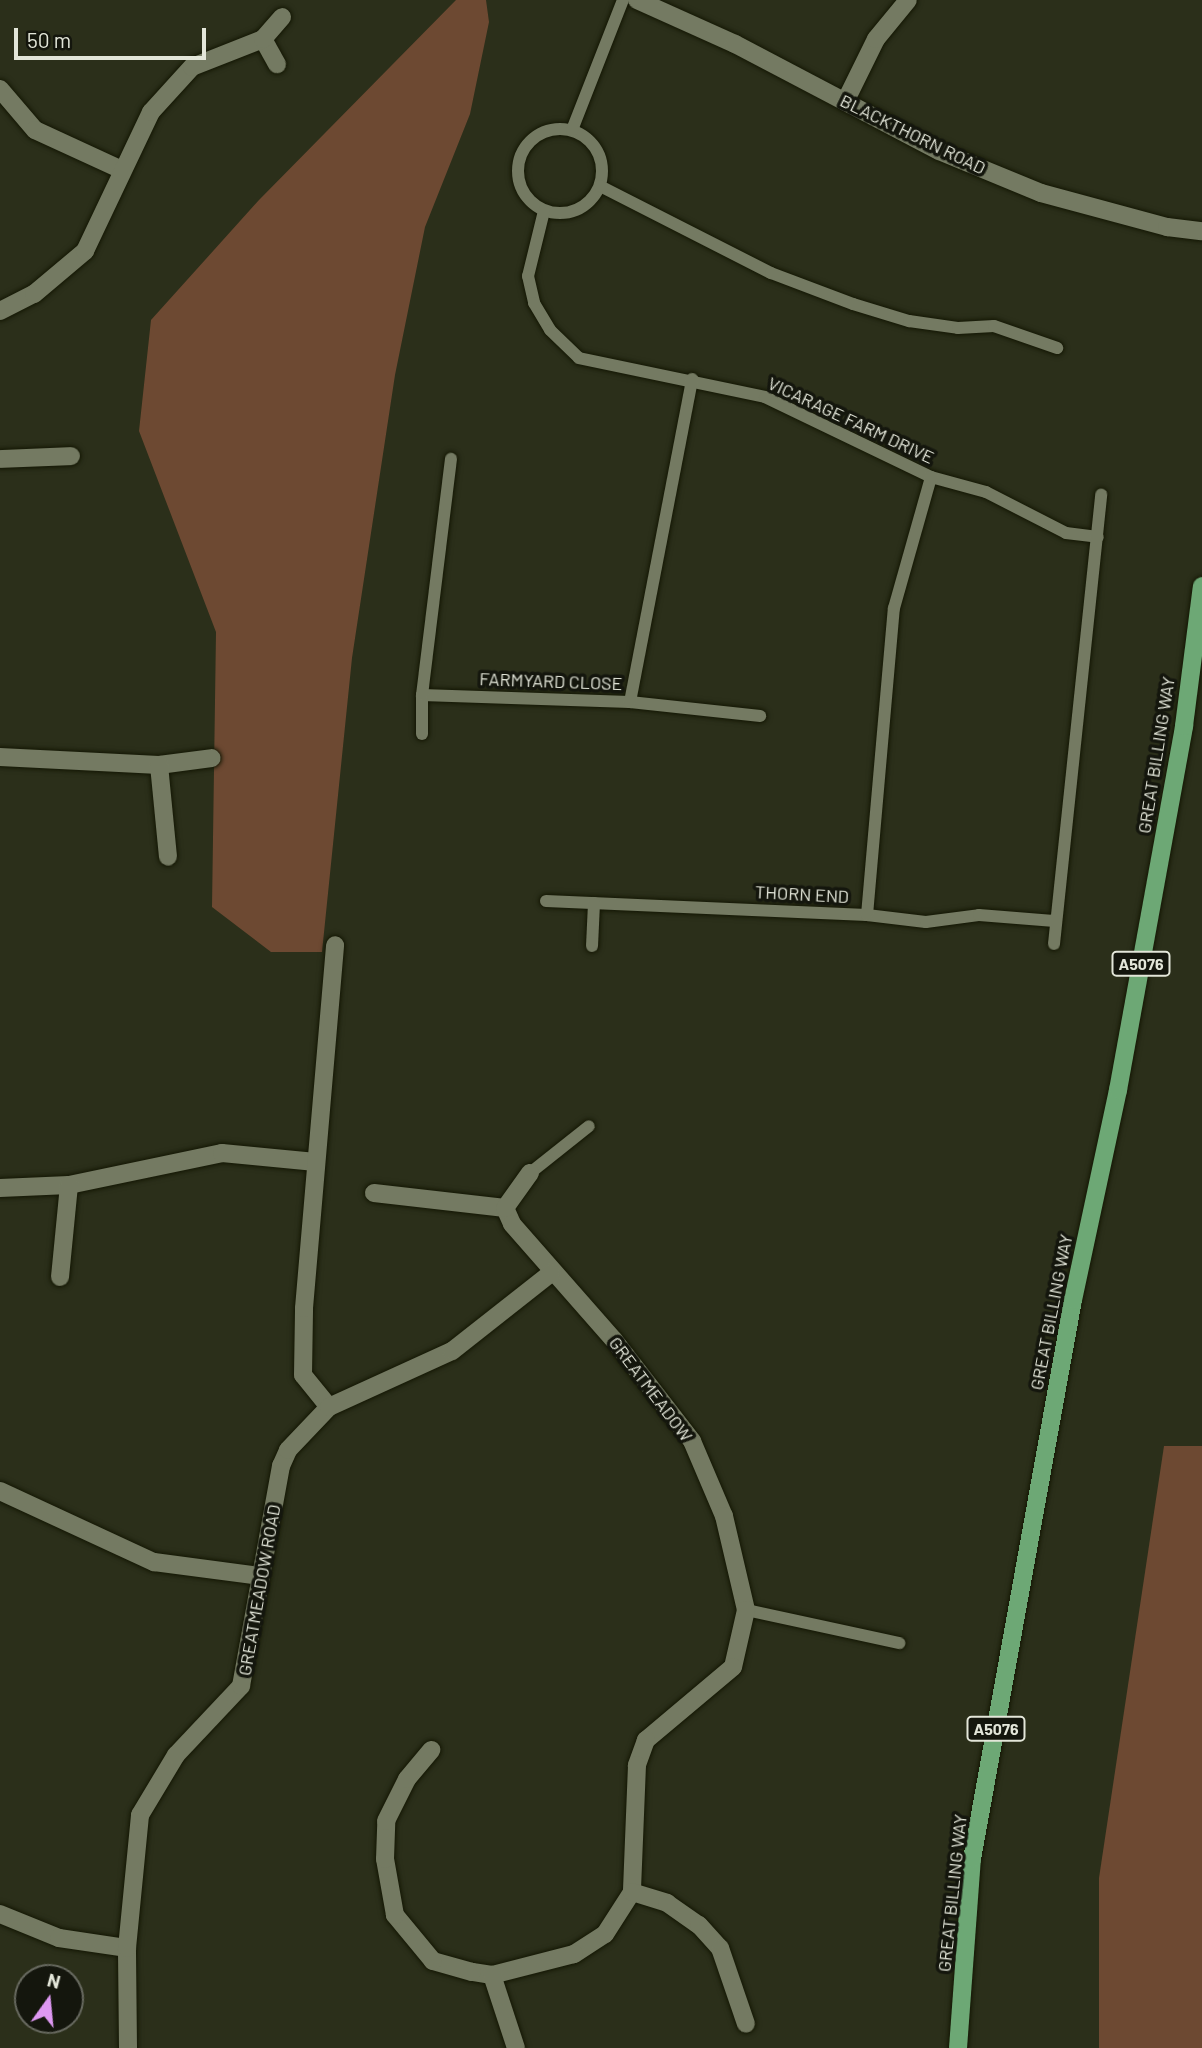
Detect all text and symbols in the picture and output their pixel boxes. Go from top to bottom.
scale bar [18,14,210,58]
text: 50 m [27,27,71,52]
street label: BLACKTHORN ROAD [837,89,989,179]
street label: VICARAGE FARM DRIVE [765,372,937,468]
street label: FARMYARD CLOSE [479,668,623,694]
street label: GREAT BILLING WAY [1133,675,1179,835]
street label: THORN END [755,881,849,907]
road number: A5076 [1111,952,1171,976]
street label: GREAT BILLING WAY [1025,1232,1077,1392]
street label: GREATMEADOW [605,1332,697,1446]
street label: GREATMEADOW ROAD [233,1503,285,1677]
road number: A5076 [966,1716,1026,1742]
street label: GREAT BILLING WAY [933,1813,971,1973]
north arrow [14,1964,84,2034]
text: N [45,1967,63,1993]

